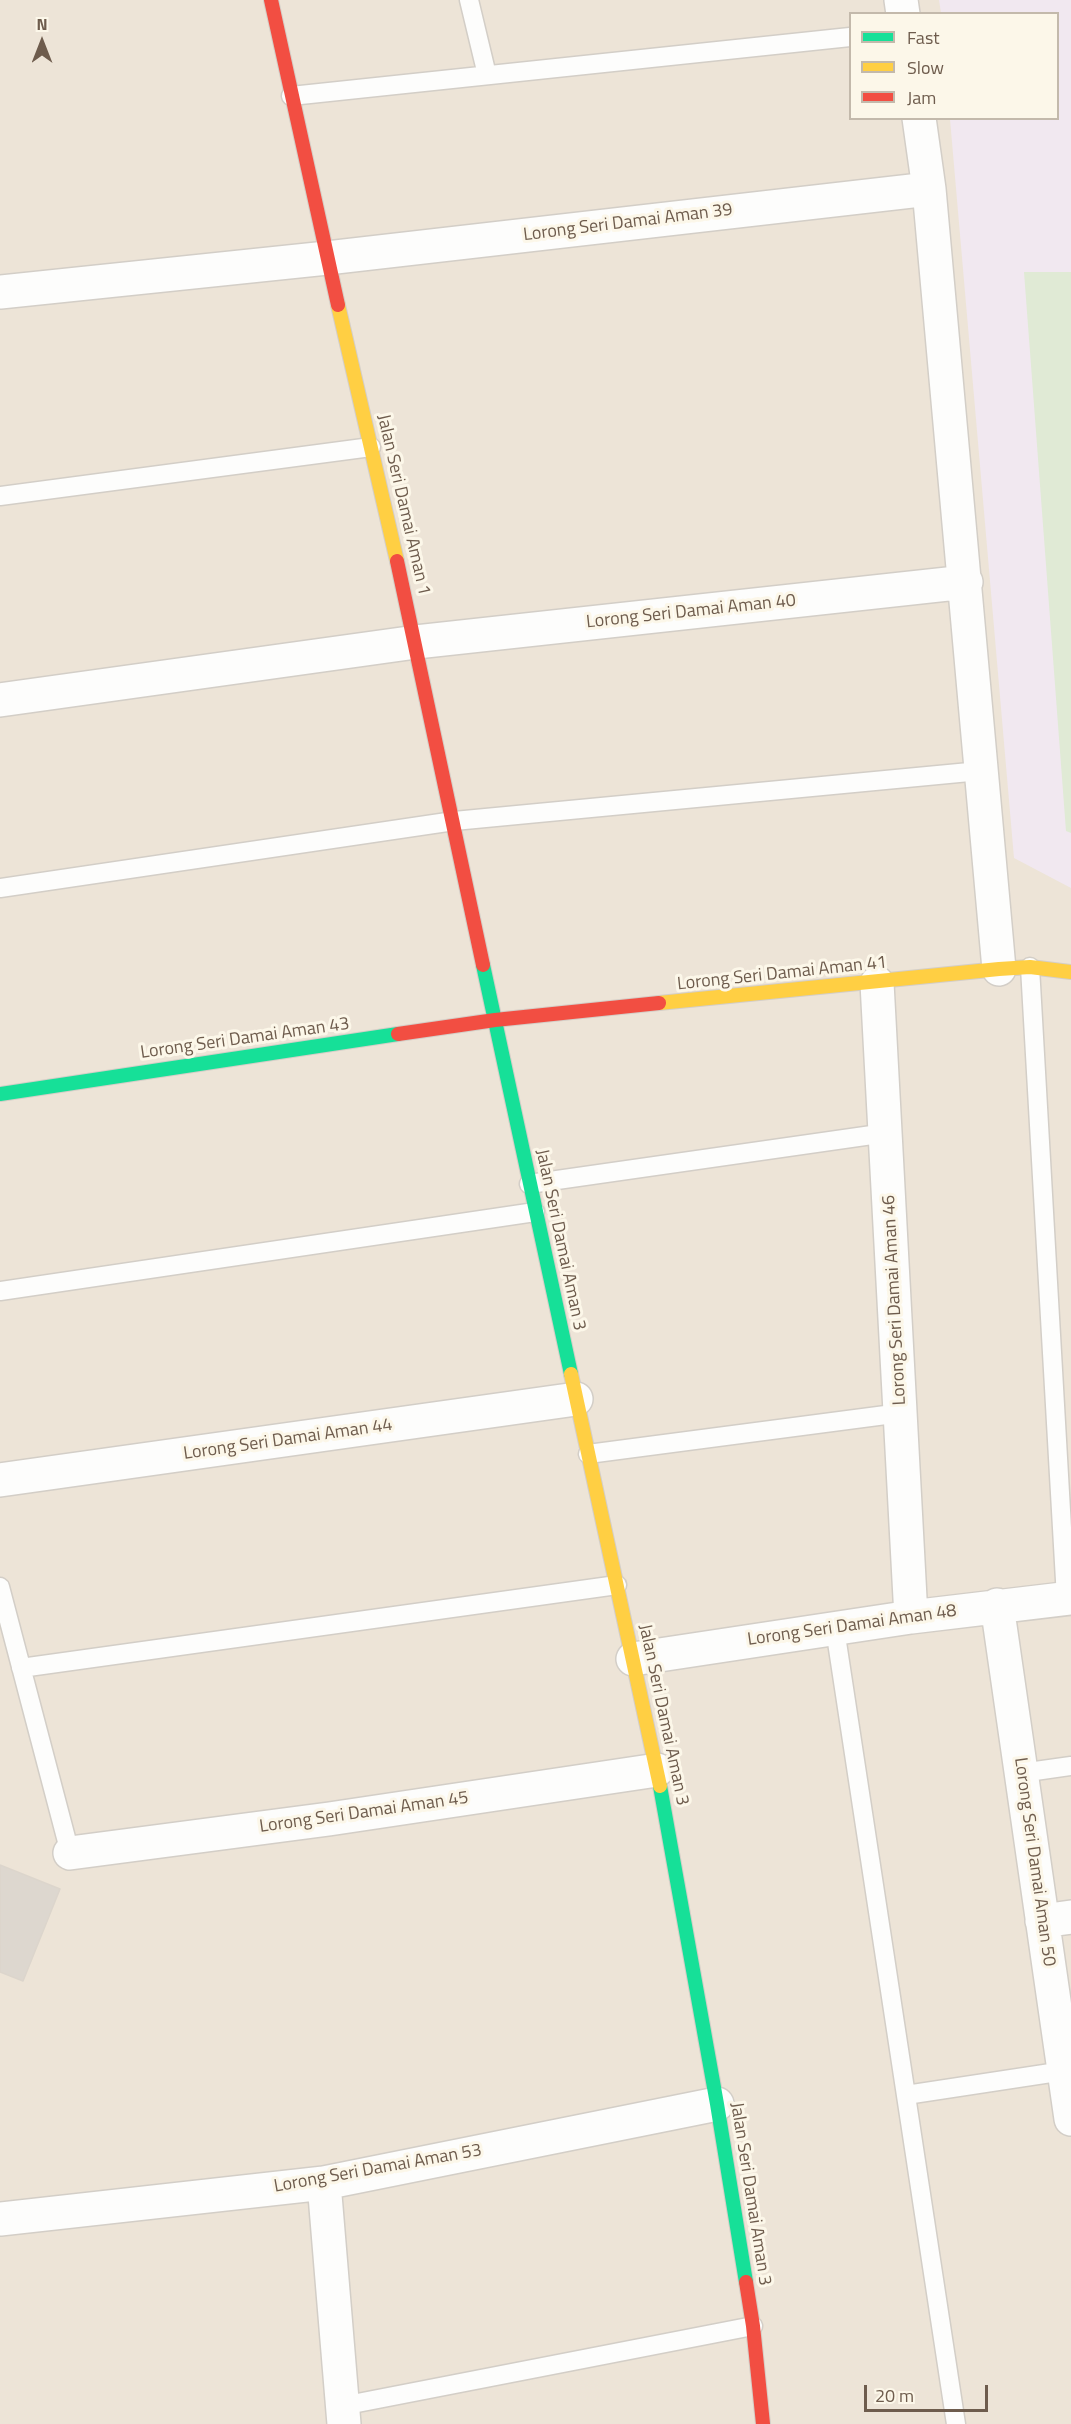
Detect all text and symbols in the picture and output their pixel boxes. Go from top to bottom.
north arrow [12,12,72,72]
text: N [36,12,48,36]
legend [849,12,1059,120]
text: Fast [907,24,940,51]
text: Slow [907,54,944,81]
text: Jam [907,84,936,111]
street label: Lorong Seri Damai Aman 39 [522,199,734,247]
street label: Jalan Seri Damai Aman 1 [372,412,434,598]
street label: Lorong Seri Damai Aman 40 [585,590,797,634]
street label: Lorong Seri Damai Aman 41 [676,952,888,996]
street label: Lorong Seri Damai Aman 43 [139,1014,351,1064]
street label: Jalan Seri Damai Aman 3 [530,1147,590,1333]
street label: Lorong Seri Damai Aman 46 [879,1194,911,1406]
street label: Lorong Seri Damai Aman 44 [182,1415,394,1465]
street label: Lorong Seri Damai Aman 48 [746,1601,958,1651]
street label: Jalan Seri Damai Aman 3 [633,1622,693,1808]
street label: Lorong Seri Damai Aman 50 [1009,1756,1059,1968]
street label: Lorong Seri Damai Aman 45 [258,1788,470,1838]
street label: Jalan Seri Damai Aman 3 [725,2101,775,2287]
street label: Lorong Seri Damai Aman 53 [272,2140,484,2198]
scale bar [867,2373,992,2411]
text: 20 m [875,2382,914,2409]

